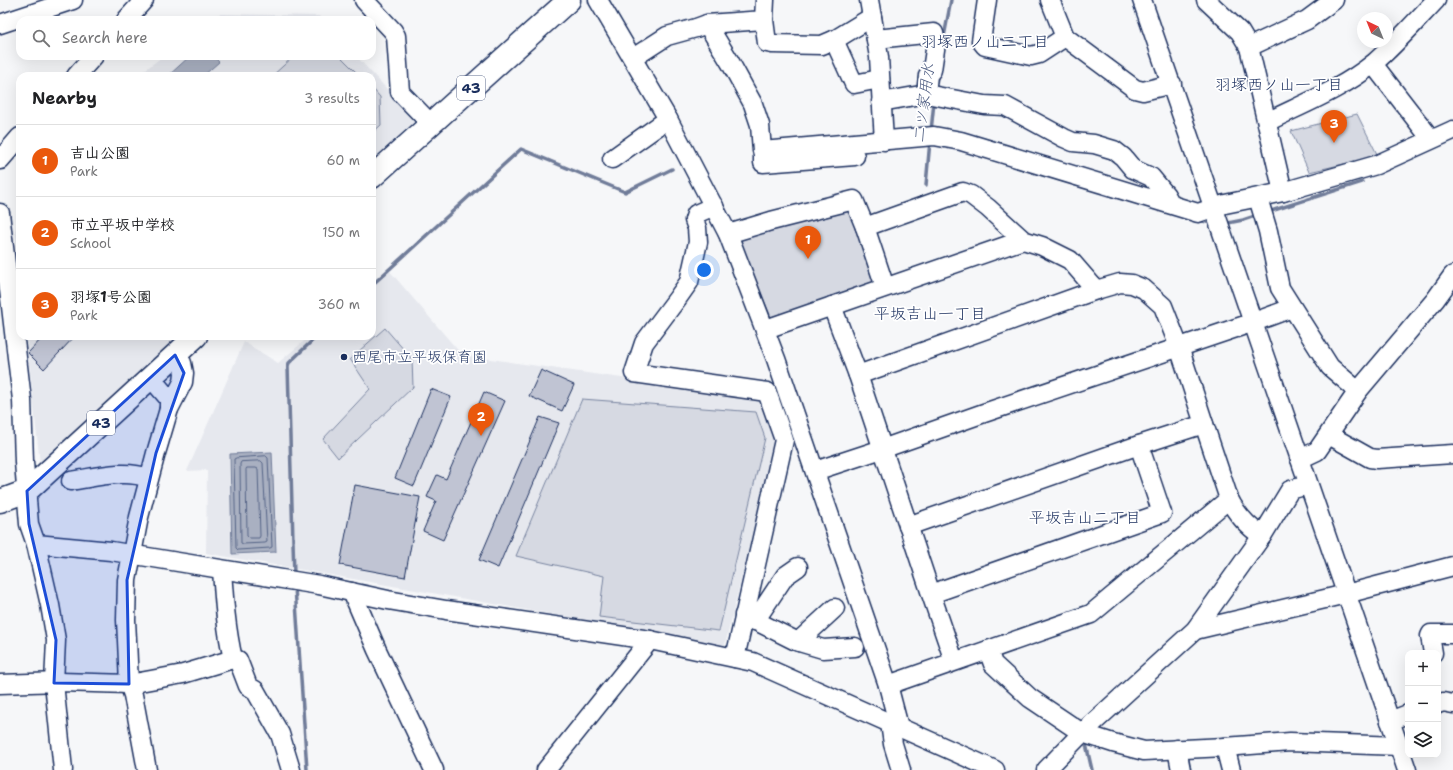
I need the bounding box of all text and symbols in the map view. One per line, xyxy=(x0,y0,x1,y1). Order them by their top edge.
north arrow xyxy=(1357,12,1393,48)
search box xyxy=(16,16,376,60)
icon: search xyxy=(30,27,52,49)
text: Search here xyxy=(62,28,148,48)
district label: 羽塚西ノ山二丁目 xyxy=(921,31,1049,52)
water label: 二ツ家用水 xyxy=(908,62,939,144)
district label: 羽塚西ノ山一丁目 xyxy=(1215,74,1343,95)
road number: 43 xyxy=(457,76,485,100)
text: Nearby xyxy=(32,87,97,109)
text: 3 results xyxy=(304,90,360,107)
pin: 3 xyxy=(1321,110,1347,143)
text: 吉山公園 xyxy=(70,143,130,163)
text: 1 xyxy=(42,152,48,169)
text: 60 m xyxy=(327,152,360,169)
text: Park xyxy=(70,163,98,180)
text: 市立平坂中学校 xyxy=(70,215,175,235)
text: 2 xyxy=(40,224,50,241)
text: 150 m xyxy=(322,224,360,241)
pin: 1 xyxy=(795,226,821,259)
text: School xyxy=(70,235,111,252)
your location xyxy=(694,260,714,280)
text: 羽塚1号公園 xyxy=(70,287,152,307)
text: 3 xyxy=(40,296,50,313)
text: 360 m xyxy=(318,296,360,313)
district label: 平坂吉山一丁目 xyxy=(874,303,986,324)
text: Park xyxy=(70,307,98,324)
place label: 西尾市立平坂保育園 xyxy=(352,347,487,367)
marker: 西尾市立平坂保育園 xyxy=(339,352,349,362)
pin: 2 xyxy=(468,403,494,436)
road number: 43 xyxy=(87,411,115,435)
district label: 平坂吉山二丁目 xyxy=(1029,507,1141,528)
map controls xyxy=(1405,650,1441,758)
button: + xyxy=(1405,650,1441,686)
button: − xyxy=(1405,686,1441,722)
button: layers xyxy=(1405,722,1441,758)

